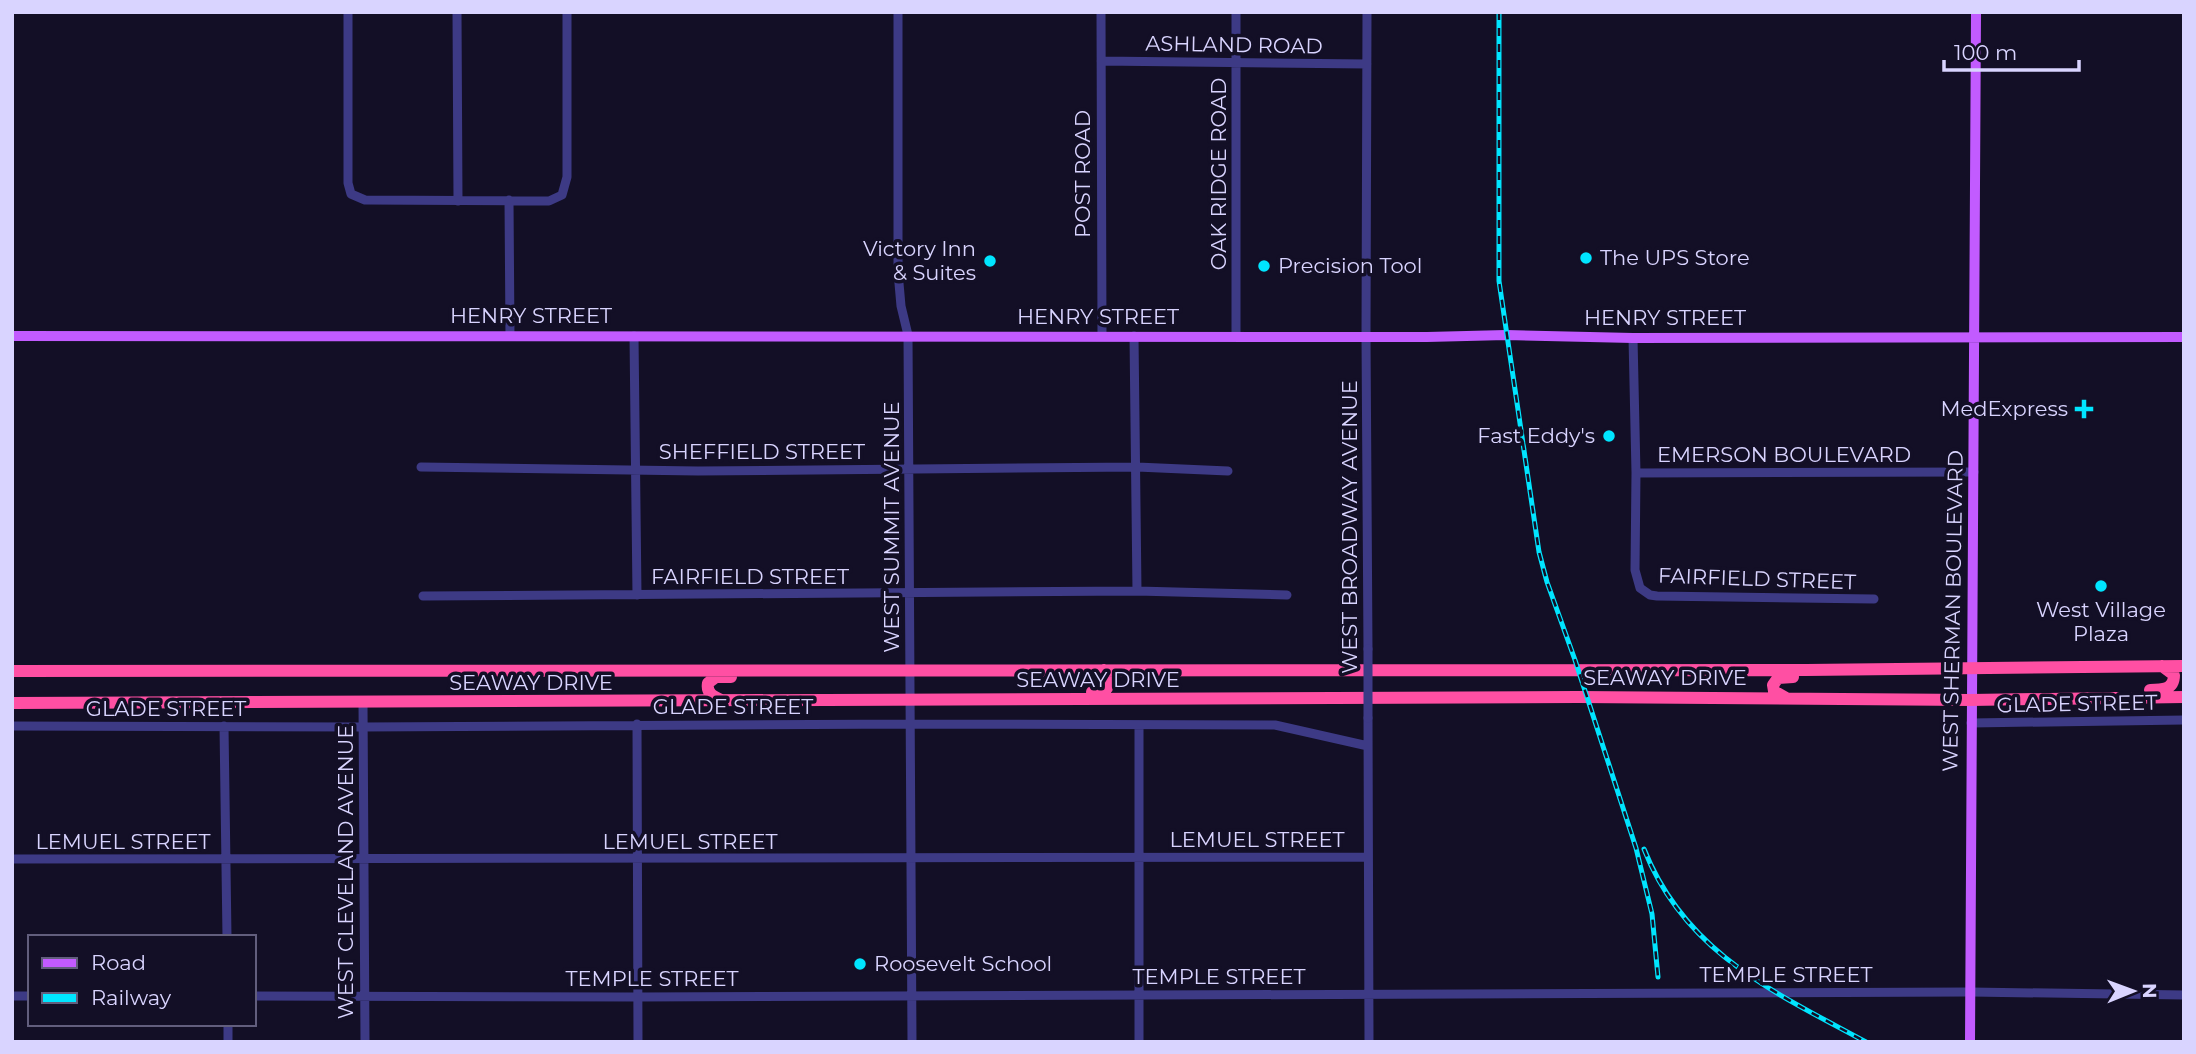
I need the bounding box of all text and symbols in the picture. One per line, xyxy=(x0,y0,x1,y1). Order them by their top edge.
scale bar xyxy=(1944,28,2079,72)
street label: ASHLAND ROAD xyxy=(1145,30,1323,59)
text: 100 m xyxy=(1954,40,2017,65)
street label: OAK RIDGE ROAD xyxy=(1206,78,1231,270)
street label: POST ROAD xyxy=(1070,110,1095,238)
place label: Victory Inn & Suites xyxy=(863,236,976,285)
place label: The UPS Store xyxy=(1600,245,1750,270)
marker: The UPS Store xyxy=(1578,250,1594,266)
marker: Victory Inn & Suites xyxy=(982,253,998,269)
place label: Precision Tool xyxy=(1278,253,1422,278)
marker: Precision Tool xyxy=(1256,258,1272,274)
street label: HENRY STREET xyxy=(450,303,612,328)
street label: HENRY STREET xyxy=(1017,304,1179,329)
street label: HENRY STREET xyxy=(1584,305,1746,330)
street label: WEST BROADWAY AVENUE xyxy=(1337,380,1362,674)
place label: MedExpress xyxy=(1941,396,2068,421)
marker: MedExpress xyxy=(2074,399,2094,419)
street label: WEST SUMMIT AVENUE xyxy=(879,401,904,653)
place label: Fast Eddy's xyxy=(1477,423,1595,448)
marker: Fast Eddy's xyxy=(1601,428,1617,444)
street label: SHEFFIELD STREET xyxy=(659,439,865,464)
street label: EMERSON BOULEVARD xyxy=(1657,442,1911,467)
street label: WEST SHERMAN BOULEVARD xyxy=(1937,450,1968,772)
street label: FAIRFIELD STREET xyxy=(1658,563,1856,594)
street label: FAIRFIELD STREET xyxy=(651,564,849,589)
marker: West Village Plaza xyxy=(2093,578,2109,594)
place label: West Village Plaza xyxy=(2036,597,2166,646)
street label: SEAWAY DRIVE xyxy=(1583,665,1747,690)
street label: SEAWAY DRIVE xyxy=(1016,667,1180,692)
street label: SEAWAY DRIVE xyxy=(449,670,613,695)
street label: GLADE STREET xyxy=(1996,690,2158,717)
street label: GLADE STREET xyxy=(653,694,813,719)
street label: GLADE STREET xyxy=(86,696,246,721)
street label: WEST CLEVELAND AVENUE xyxy=(333,725,358,1019)
street label: LEMUEL STREET xyxy=(1169,827,1345,852)
street label: LEMUEL STREET xyxy=(35,829,211,854)
street label: LEMUEL STREET xyxy=(602,829,778,854)
legend xyxy=(28,935,256,1026)
text: Road xyxy=(91,950,146,975)
place label: Roosevelt School xyxy=(874,951,1052,976)
marker: Roosevelt School xyxy=(852,956,868,972)
north arrow xyxy=(2098,956,2168,1026)
street label: TEMPLE STREET xyxy=(1699,962,1873,987)
street label: TEMPLE STREET xyxy=(1132,964,1306,989)
street label: TEMPLE STREET xyxy=(565,966,739,991)
text: N xyxy=(2138,983,2161,999)
text: Railway xyxy=(91,985,172,1010)

